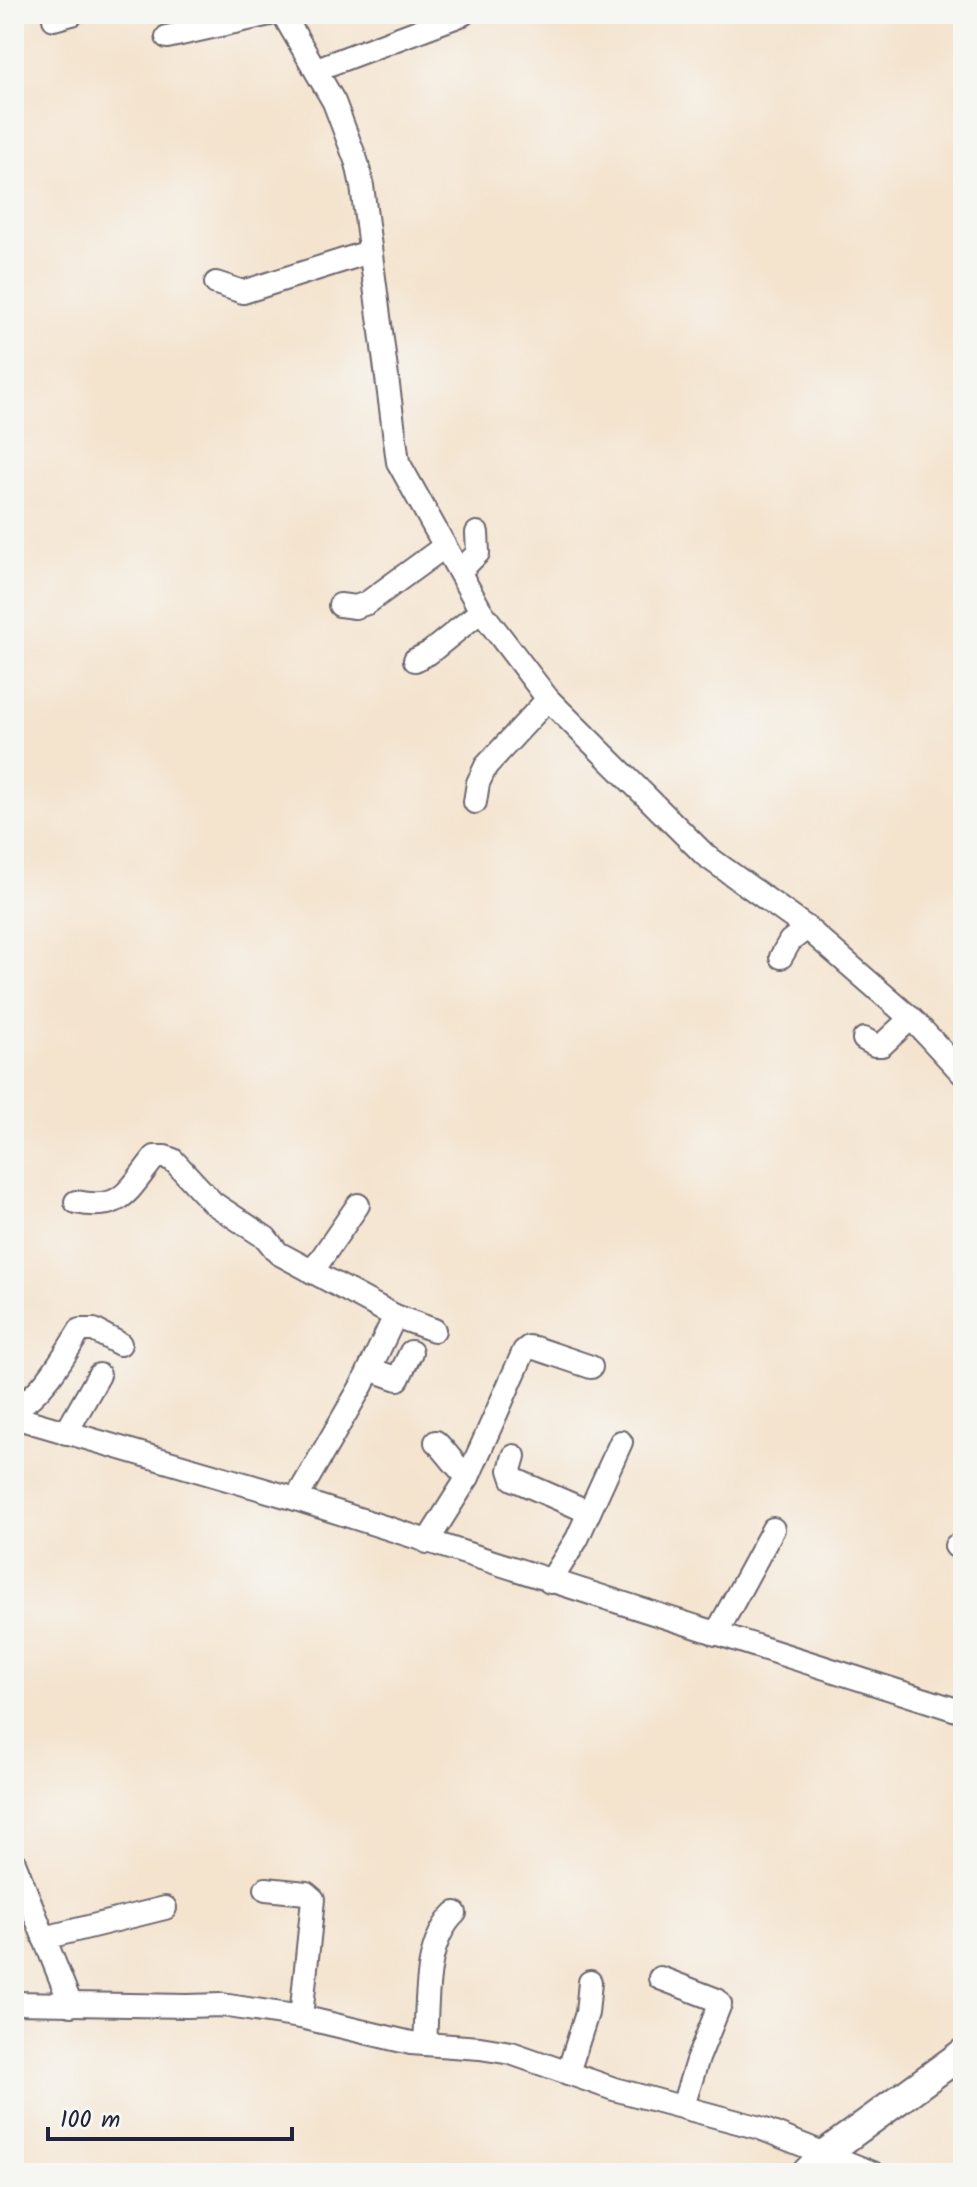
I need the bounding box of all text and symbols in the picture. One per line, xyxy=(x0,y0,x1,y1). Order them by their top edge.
scale bar xyxy=(48,2091,292,2141)
text: 100 m xyxy=(60,2101,120,2140)

